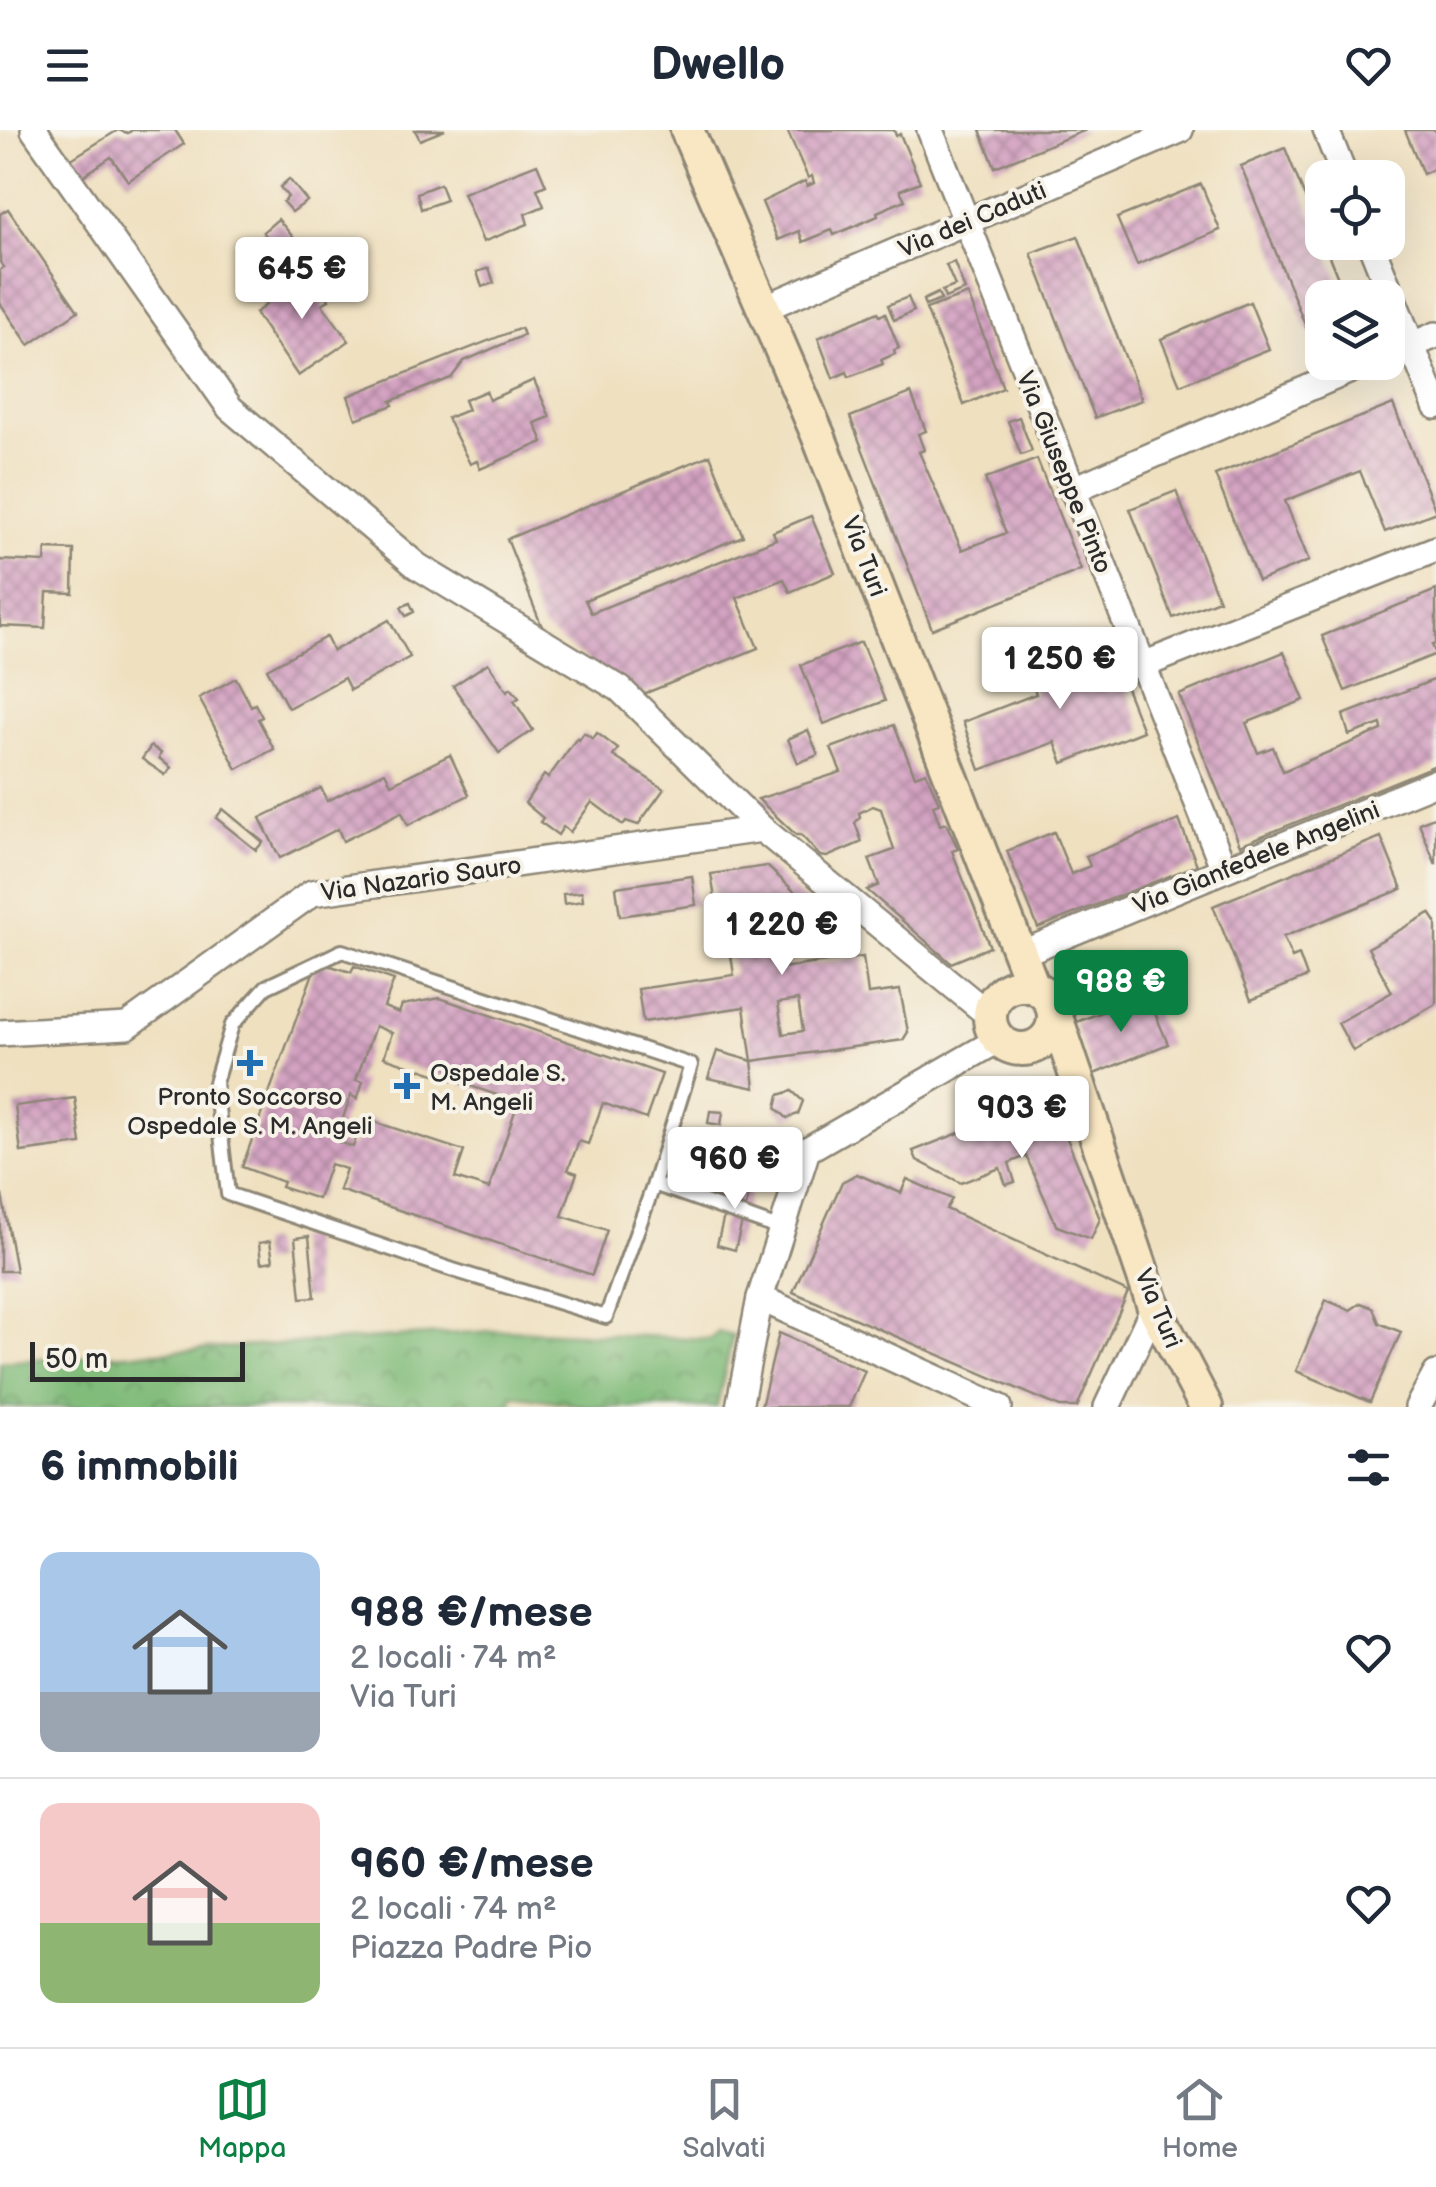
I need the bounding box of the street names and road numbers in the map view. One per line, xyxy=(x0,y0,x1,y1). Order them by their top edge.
street label: Via dei Caduti xyxy=(894,175,1051,265)
street label: Via Giuseppe Pinto xyxy=(1009,367,1118,578)
street label: Via Turi xyxy=(834,512,893,601)
street label: Via Gianfedele Angelini xyxy=(1129,795,1384,922)
street label: Via Nazario Sauro xyxy=(319,850,523,909)
street label: Via Turi xyxy=(1127,1264,1188,1353)

